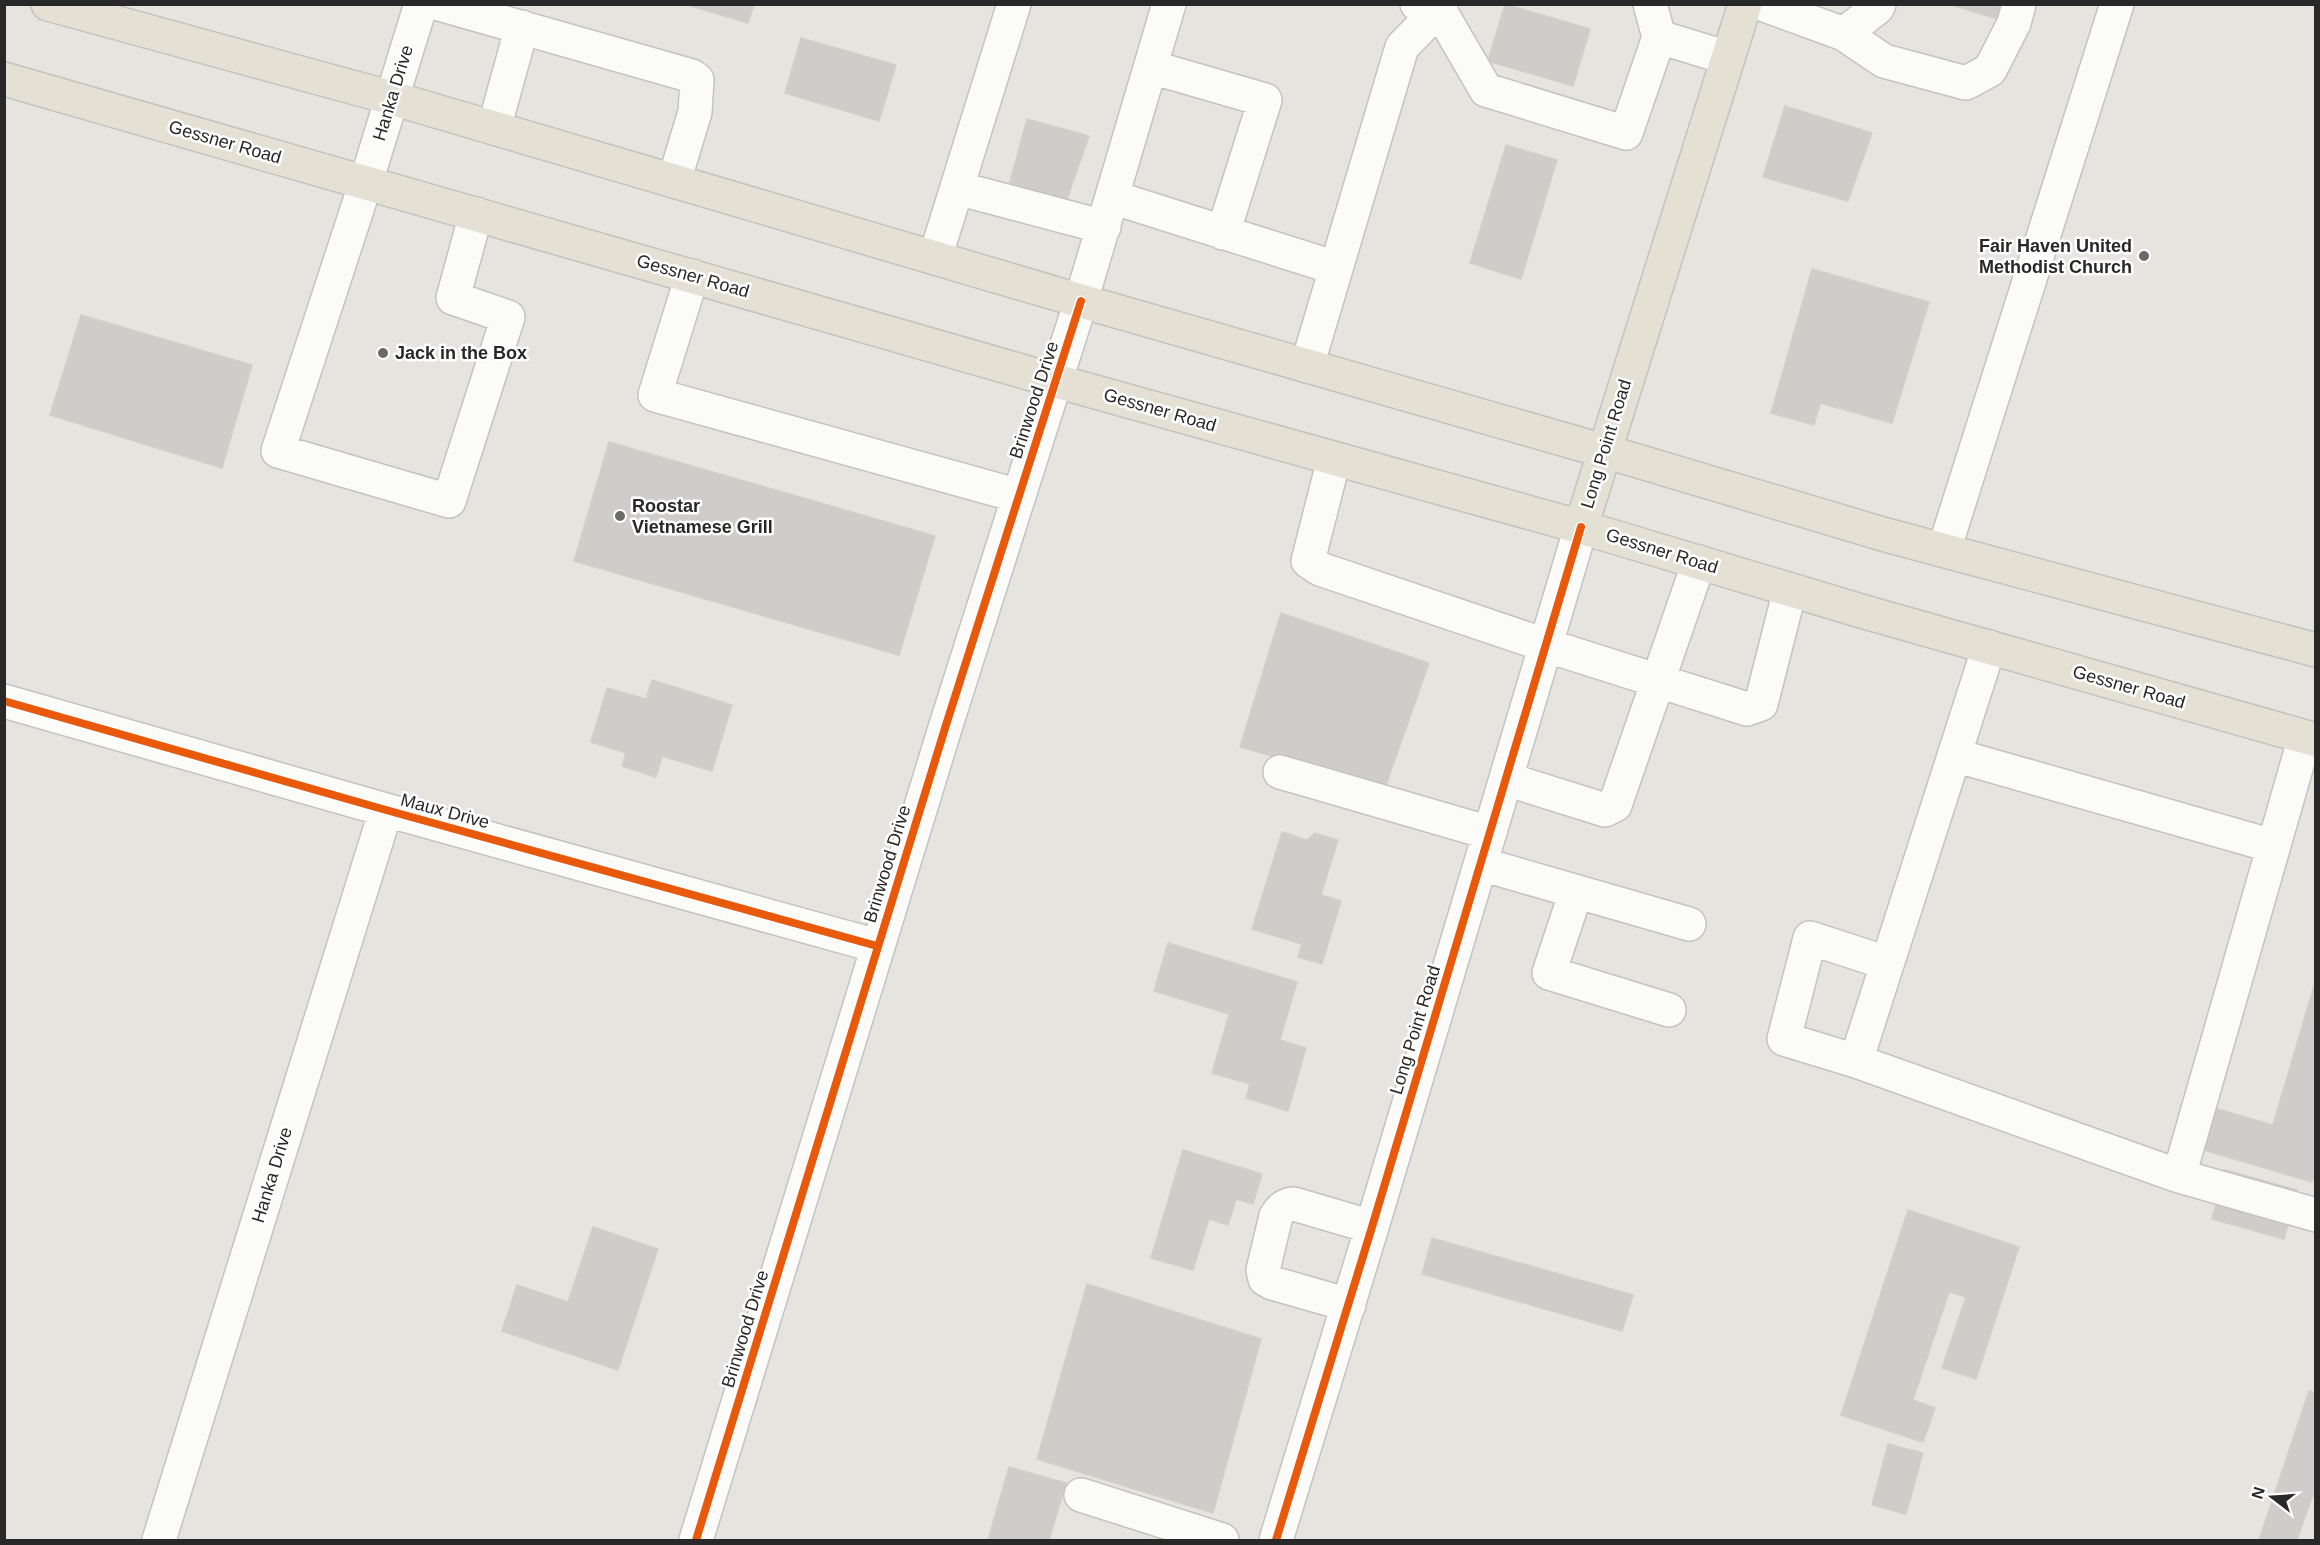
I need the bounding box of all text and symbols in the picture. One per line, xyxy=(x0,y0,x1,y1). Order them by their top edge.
street label: Hanka Drive xyxy=(369,43,417,143)
street label: Gessner Road xyxy=(166,116,284,168)
place label: Fair Haven United Methodist Church xyxy=(1979,236,2132,277)
marker: Fair Haven United Methodist Church xyxy=(2137,249,2151,263)
street label: Gessner Road xyxy=(634,250,752,302)
street label: Brinwood Drive xyxy=(1006,339,1062,461)
place label: Jack in the Box xyxy=(395,343,527,363)
marker: Jack in the Box xyxy=(376,346,390,360)
street label: Long Point Road xyxy=(1577,377,1635,511)
street label: Gessner Road xyxy=(1101,384,1219,436)
place label: Roostar Vietnamese Grill xyxy=(632,496,773,537)
marker: Roostar Vietnamese Grill xyxy=(613,509,627,523)
street label: Gessner Road xyxy=(1604,524,1720,578)
street label: Gessner Road xyxy=(2070,661,2188,713)
street label: Maux Drive xyxy=(398,790,492,832)
street label: Brinwood Drive xyxy=(860,803,914,925)
street label: Long Point Road xyxy=(1386,963,1444,1097)
street label: Hanka Drive xyxy=(248,1125,296,1225)
street label: Brinwood Drive xyxy=(718,1268,772,1390)
north arrow xyxy=(2242,1467,2302,1527)
text: N xyxy=(2248,1485,2268,1501)

